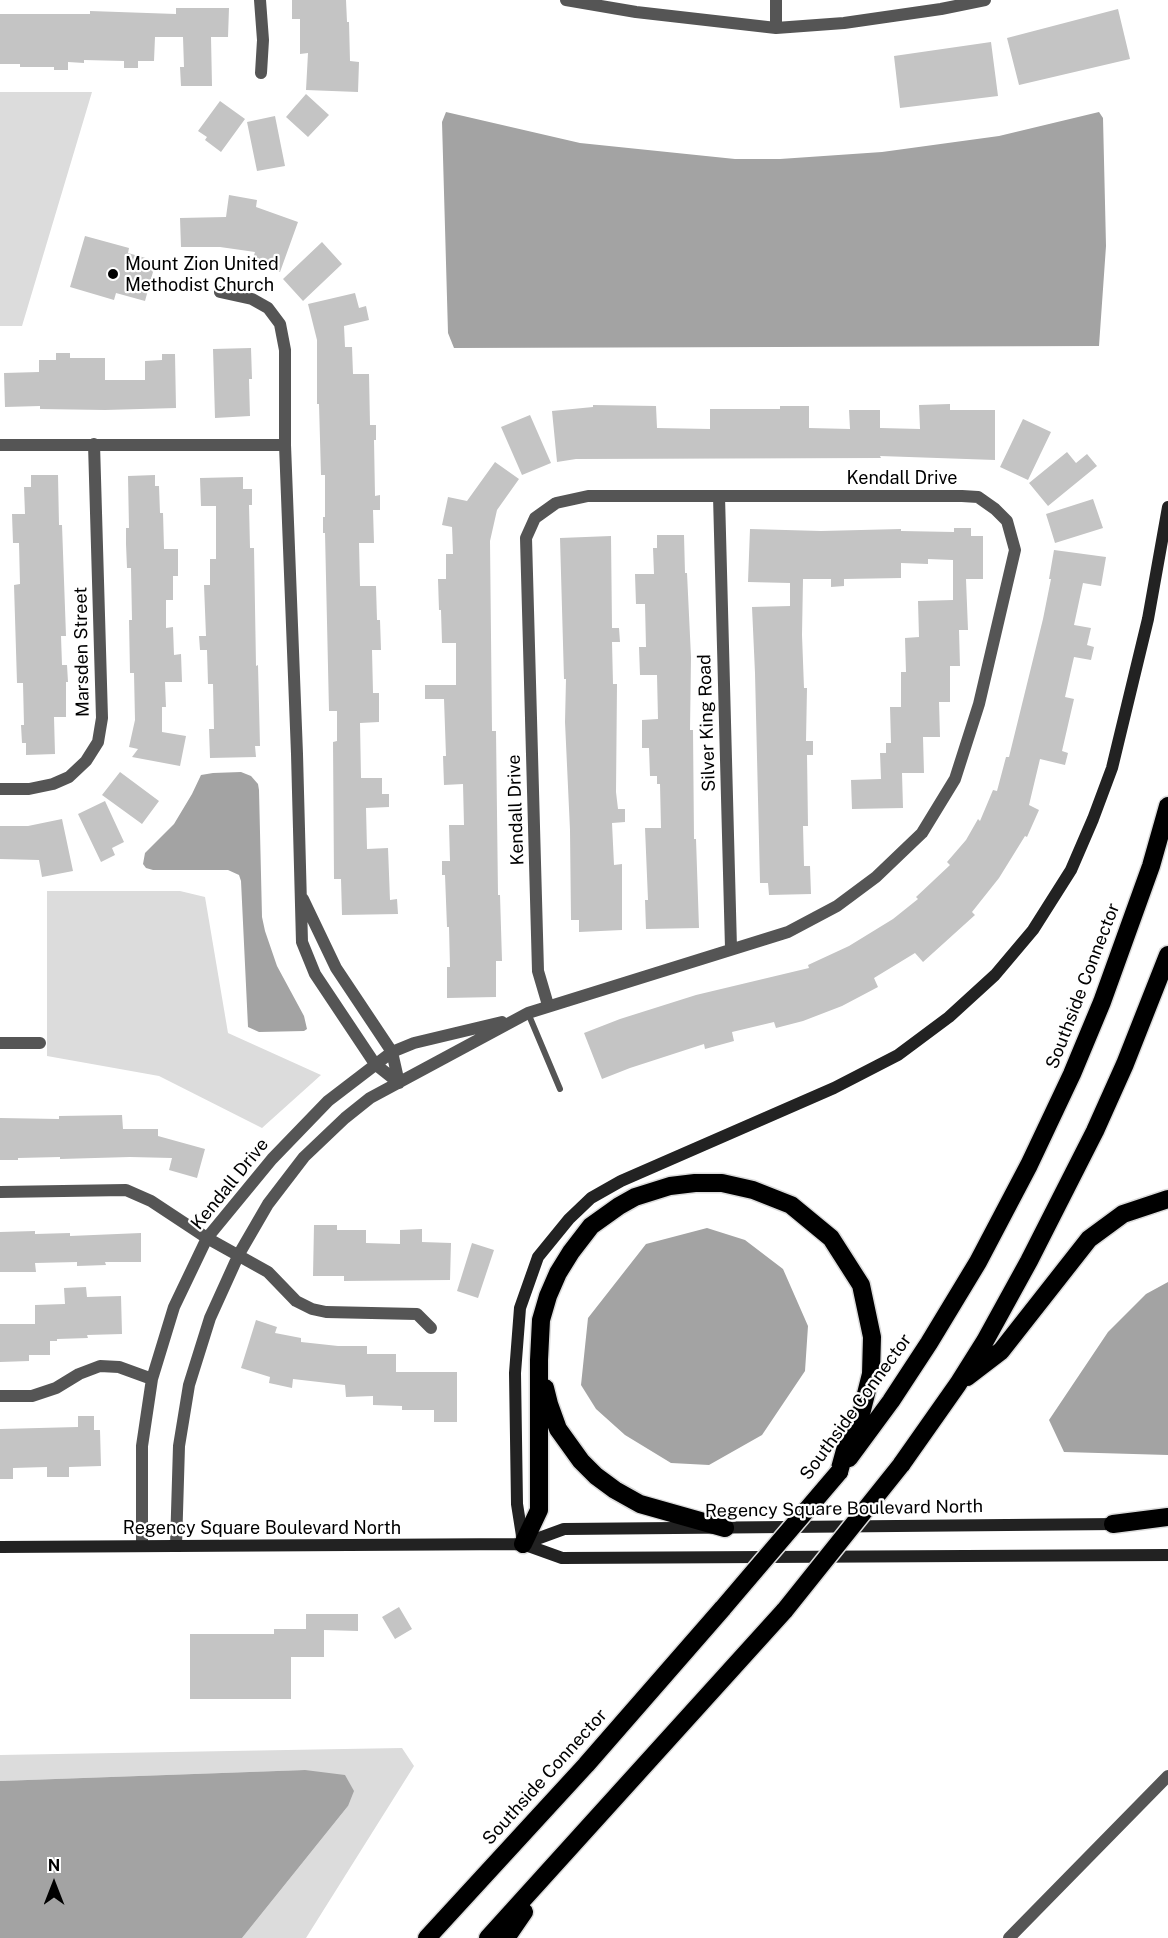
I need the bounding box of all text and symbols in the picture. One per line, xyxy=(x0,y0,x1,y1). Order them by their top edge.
place label: Mount Zion United Methodist Church xyxy=(125,253,279,296)
marker: Mount Zion United Methodist Church xyxy=(106,267,120,281)
street label: Kendall Drive xyxy=(846,467,958,489)
street label: Marsden Street xyxy=(70,587,94,717)
street label: Silver King Road xyxy=(694,654,720,792)
street label: Kendall Drive xyxy=(503,754,529,866)
street label: Southside Connector xyxy=(1041,900,1125,1072)
street label: Kendall Drive xyxy=(187,1134,273,1234)
street label: Southside Connector xyxy=(796,1330,916,1484)
street label: Regency Square Boulevard North xyxy=(705,1496,983,1522)
street label: Regency Square Boulevard North xyxy=(123,1517,401,1539)
street label: Southside Connector xyxy=(478,1704,612,1850)
north arrow xyxy=(24,1854,84,1914)
text: N xyxy=(48,1856,60,1875)

